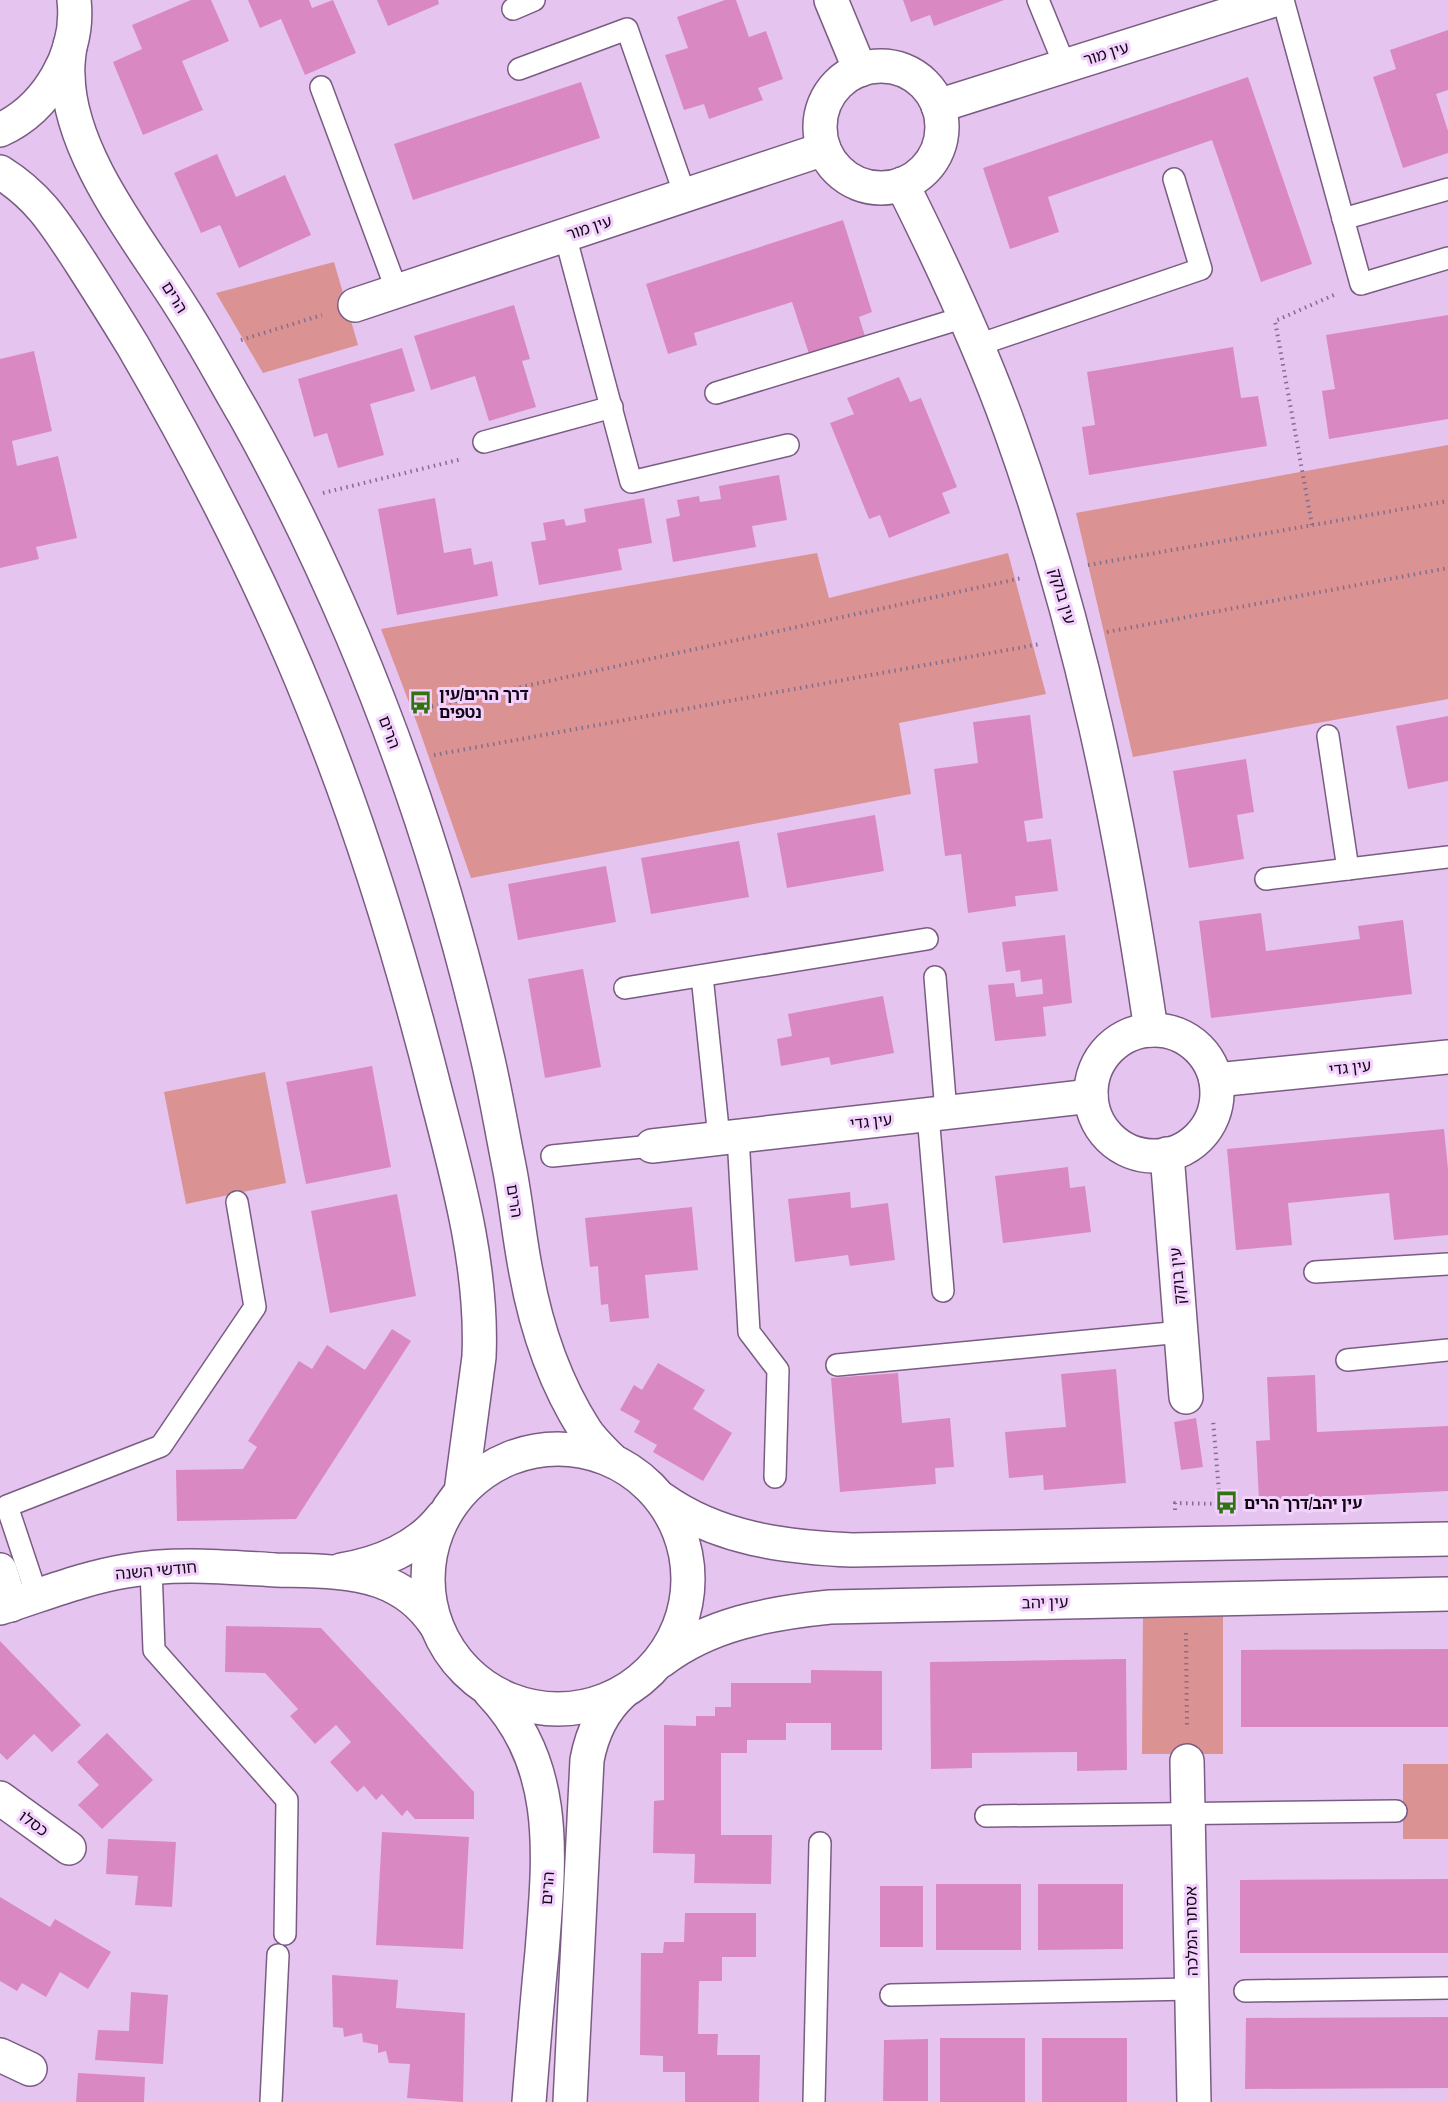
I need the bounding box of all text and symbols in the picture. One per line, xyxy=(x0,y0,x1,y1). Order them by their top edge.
street label: עין מור xyxy=(1080,36,1132,70)
street label: עין מור xyxy=(563,209,615,245)
street label: הרים xyxy=(157,277,193,317)
street label: עין בוקק xyxy=(1045,565,1081,627)
place label: דרך הרים/עין נטפים xyxy=(439,683,529,723)
bus stop icon: דרך הרים/עין נטפים xyxy=(408,690,434,716)
street label: הרים xyxy=(374,712,406,752)
street label: עין גדי xyxy=(1328,1054,1372,1080)
street label: עין גדי xyxy=(849,1108,893,1134)
street label: הרים xyxy=(502,1183,528,1219)
street label: עין בוקק xyxy=(1164,1247,1190,1305)
bus stop icon: עין יהב/דרך הרים xyxy=(1213,1490,1239,1516)
place label: עין יהב/דרך הרים xyxy=(1244,1492,1362,1514)
street label: חודשי השנה xyxy=(114,1555,198,1585)
street label: עין יהב xyxy=(1021,1591,1069,1613)
street label: כסלו xyxy=(15,1805,53,1841)
street label: הרים xyxy=(535,1870,559,1906)
street label: אסתר המלכה xyxy=(1179,1886,1203,1976)

